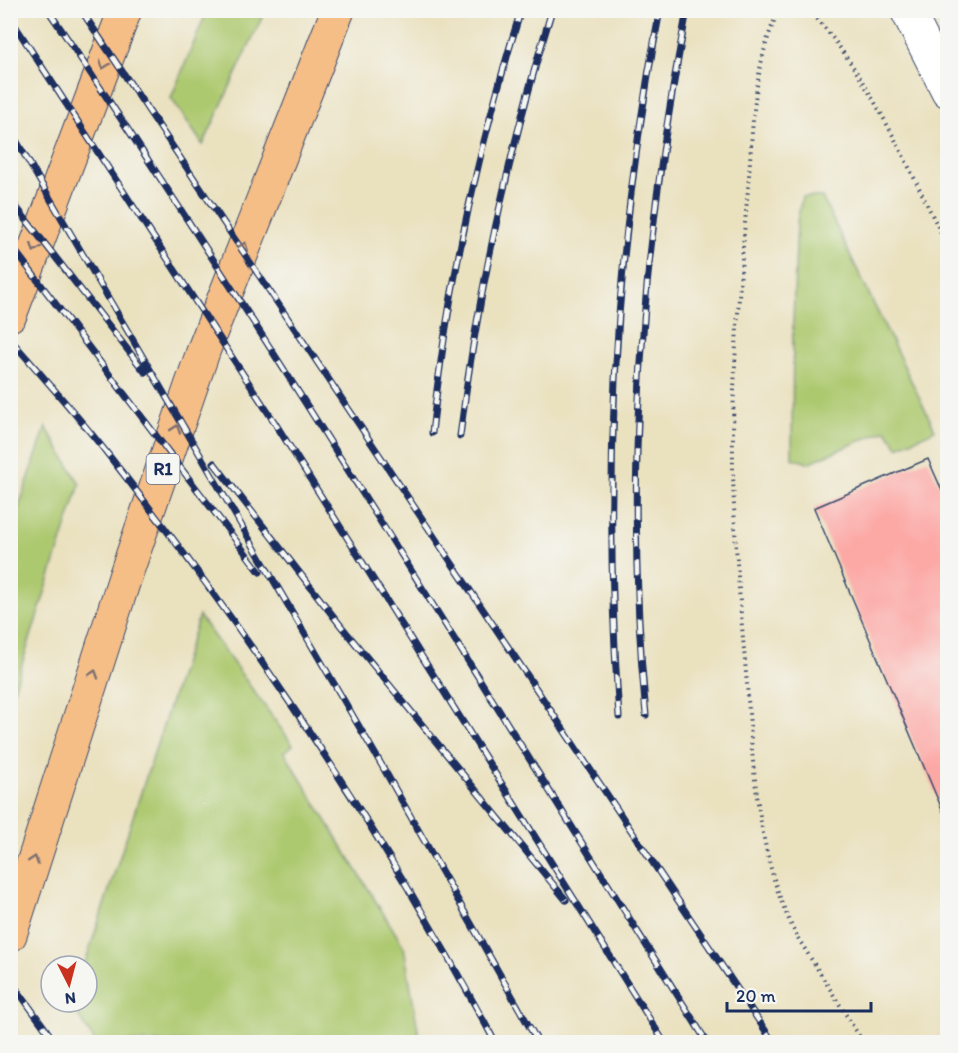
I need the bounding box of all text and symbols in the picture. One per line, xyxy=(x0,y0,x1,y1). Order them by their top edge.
one-way arrow xyxy=(99,59,111,70)
one-way arrow xyxy=(30,241,42,252)
one-way arrow xyxy=(236,242,249,252)
one-way arrow xyxy=(169,425,182,435)
road number: R1 xyxy=(146,454,180,484)
one-way arrow xyxy=(87,669,99,680)
one-way arrow xyxy=(27,855,39,866)
north arrow xyxy=(39,954,99,1014)
scale bar xyxy=(727,975,871,1013)
text: 20 m xyxy=(736,985,776,1007)
text: N xyxy=(64,988,77,1008)

